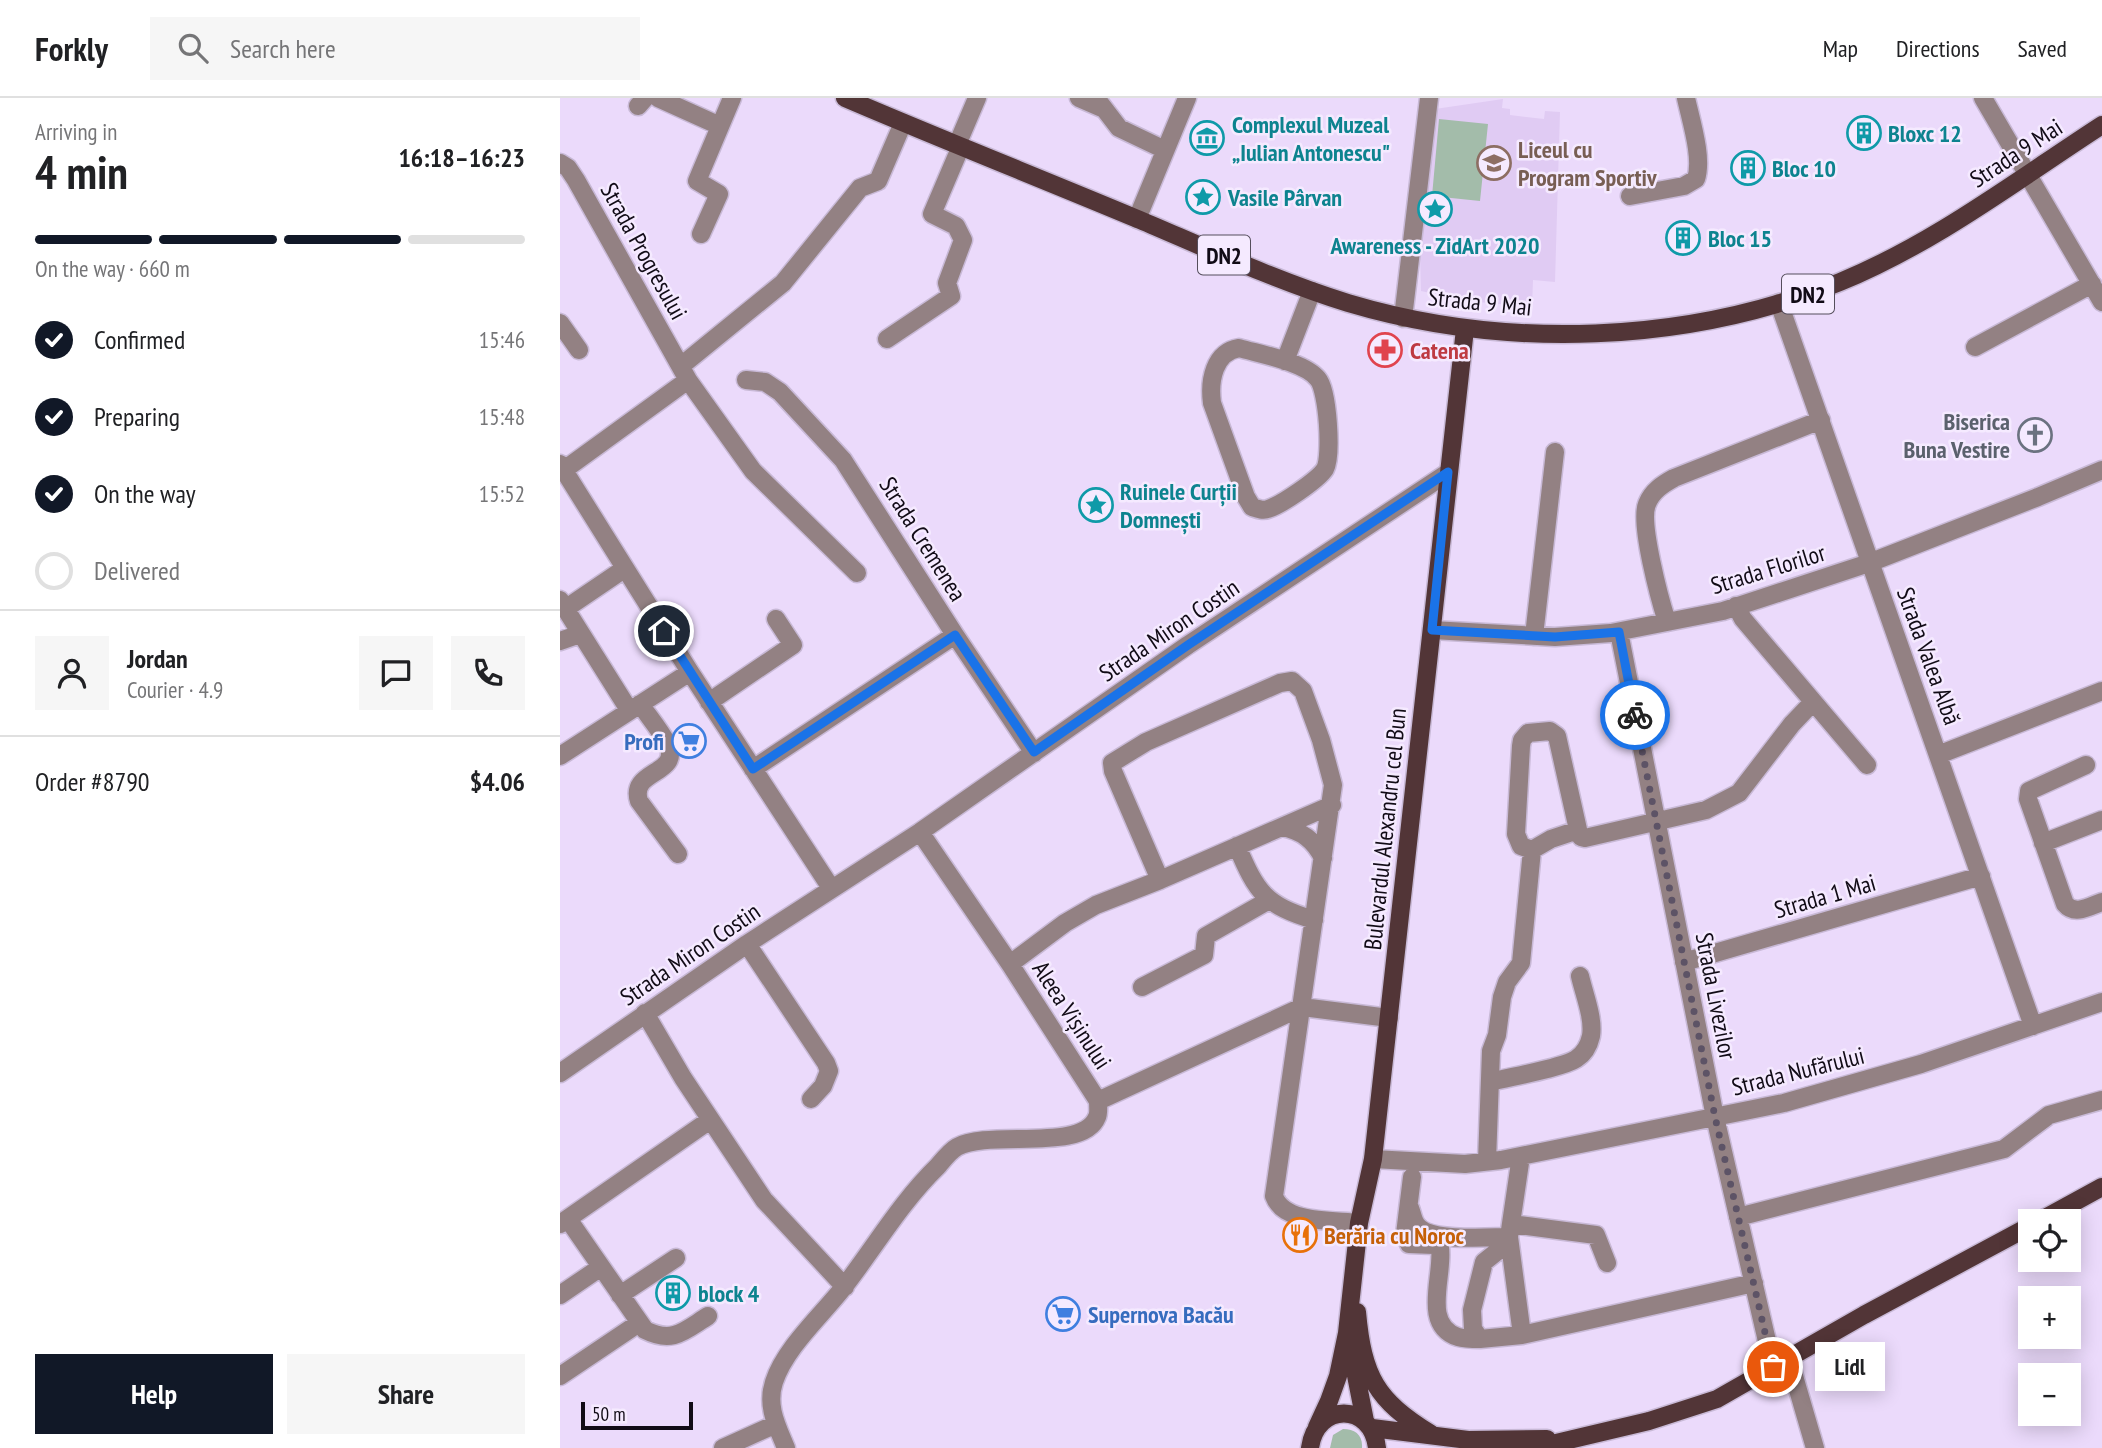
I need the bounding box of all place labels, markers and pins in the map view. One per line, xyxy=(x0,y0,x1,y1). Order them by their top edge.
place label: Complexul Muzeal „Iulian Antonescu" xyxy=(1232,109,1390,168)
building icon: Bloxc 12 xyxy=(1845,114,1883,152)
place label: Bloxc 12 xyxy=(1888,118,1962,149)
museum icon: Complexul Muzeal „Iulian Antonescu" xyxy=(1188,119,1226,157)
place label: Liceul cu Program Sportiv xyxy=(1518,134,1657,193)
school or university icon: Liceul cu Program Sportiv xyxy=(1475,144,1513,182)
building icon: Bloc 10 xyxy=(1729,149,1767,187)
place label: Bloc 10 xyxy=(1772,153,1836,184)
place icon: Vasile Pârvan xyxy=(1184,178,1222,216)
place label: Vasile Pârvan xyxy=(1227,182,1342,213)
place icon: Awareness - ZidArt 2020 xyxy=(1416,190,1454,228)
building icon: Bloc 15 xyxy=(1664,219,1702,257)
place label: Bloc 15 xyxy=(1708,223,1772,254)
place label: Awareness - ZidArt 2020 xyxy=(1329,230,1540,261)
pharmacy icon: Catena xyxy=(1366,331,1404,369)
place label: Catena xyxy=(1410,335,1469,366)
place label: Biserica Buna Vestire xyxy=(1904,406,2010,465)
church icon: Biserica Buna Vestire xyxy=(2016,416,2054,454)
place label: Ruinele Curții Domnești xyxy=(1120,476,1237,535)
place icon: Ruinele Curții Domnești xyxy=(1077,486,1115,524)
pin xyxy=(634,601,694,661)
supermarket icon: Profi xyxy=(670,722,708,760)
place label: Profi xyxy=(624,726,664,757)
restaurant icon: Berăria cu Noroc xyxy=(1281,1216,1319,1254)
place label: Berăria cu Noroc xyxy=(1324,1220,1465,1251)
building icon: block 4 xyxy=(654,1274,692,1312)
place label: block 4 xyxy=(698,1278,760,1309)
supermarket icon: Supernova Bacău xyxy=(1044,1295,1082,1333)
place label: Supernova Bacău xyxy=(1088,1299,1234,1330)
pin xyxy=(1743,1337,1803,1397)
callout: Lidl xyxy=(1815,1342,1885,1392)

